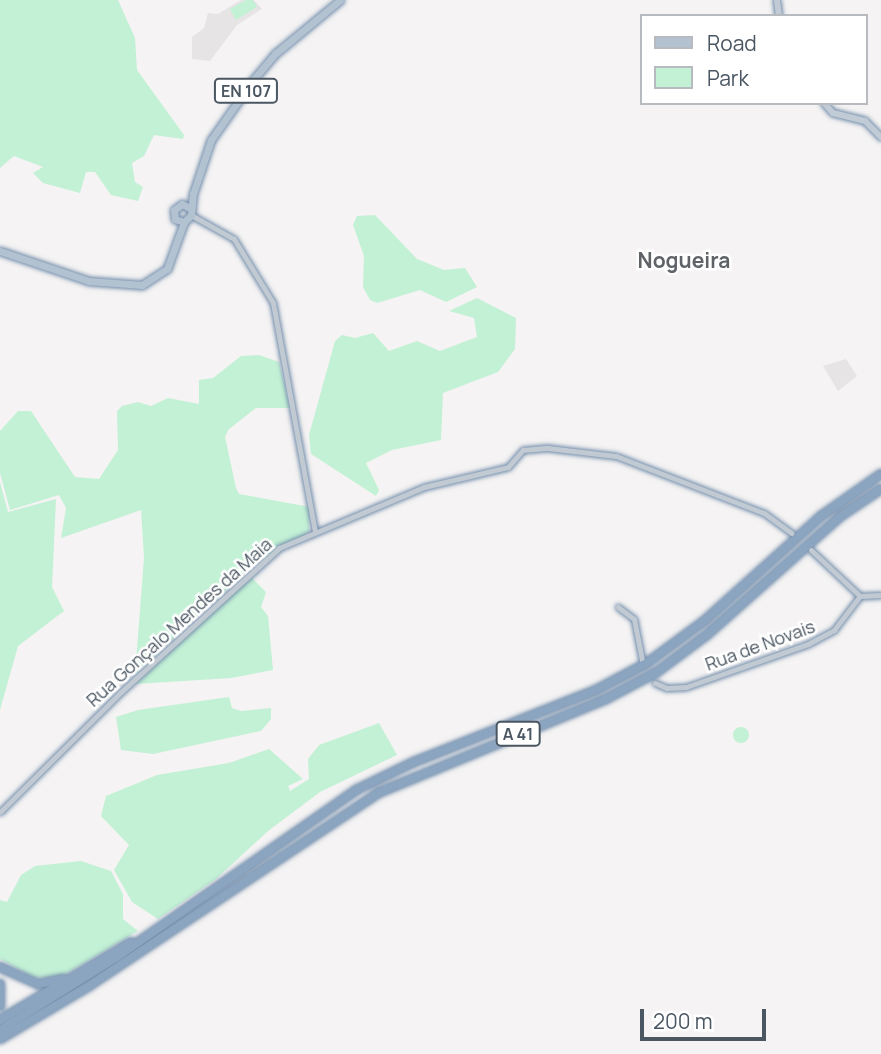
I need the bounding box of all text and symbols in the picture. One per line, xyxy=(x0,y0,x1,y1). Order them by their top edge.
legend xyxy=(640,14,867,105)
text: Road xyxy=(707,29,757,57)
text: Park xyxy=(707,64,749,92)
road number: EN 107 xyxy=(213,78,279,104)
district label: Nogueira xyxy=(638,247,730,273)
street label: Rua Gonçalo Mendes da Maia xyxy=(82,533,276,711)
street label: Rua de Novais xyxy=(702,615,818,675)
road number: A 41 xyxy=(495,722,541,747)
scale bar xyxy=(643,995,769,1038)
text: 200 m xyxy=(653,1007,713,1035)

